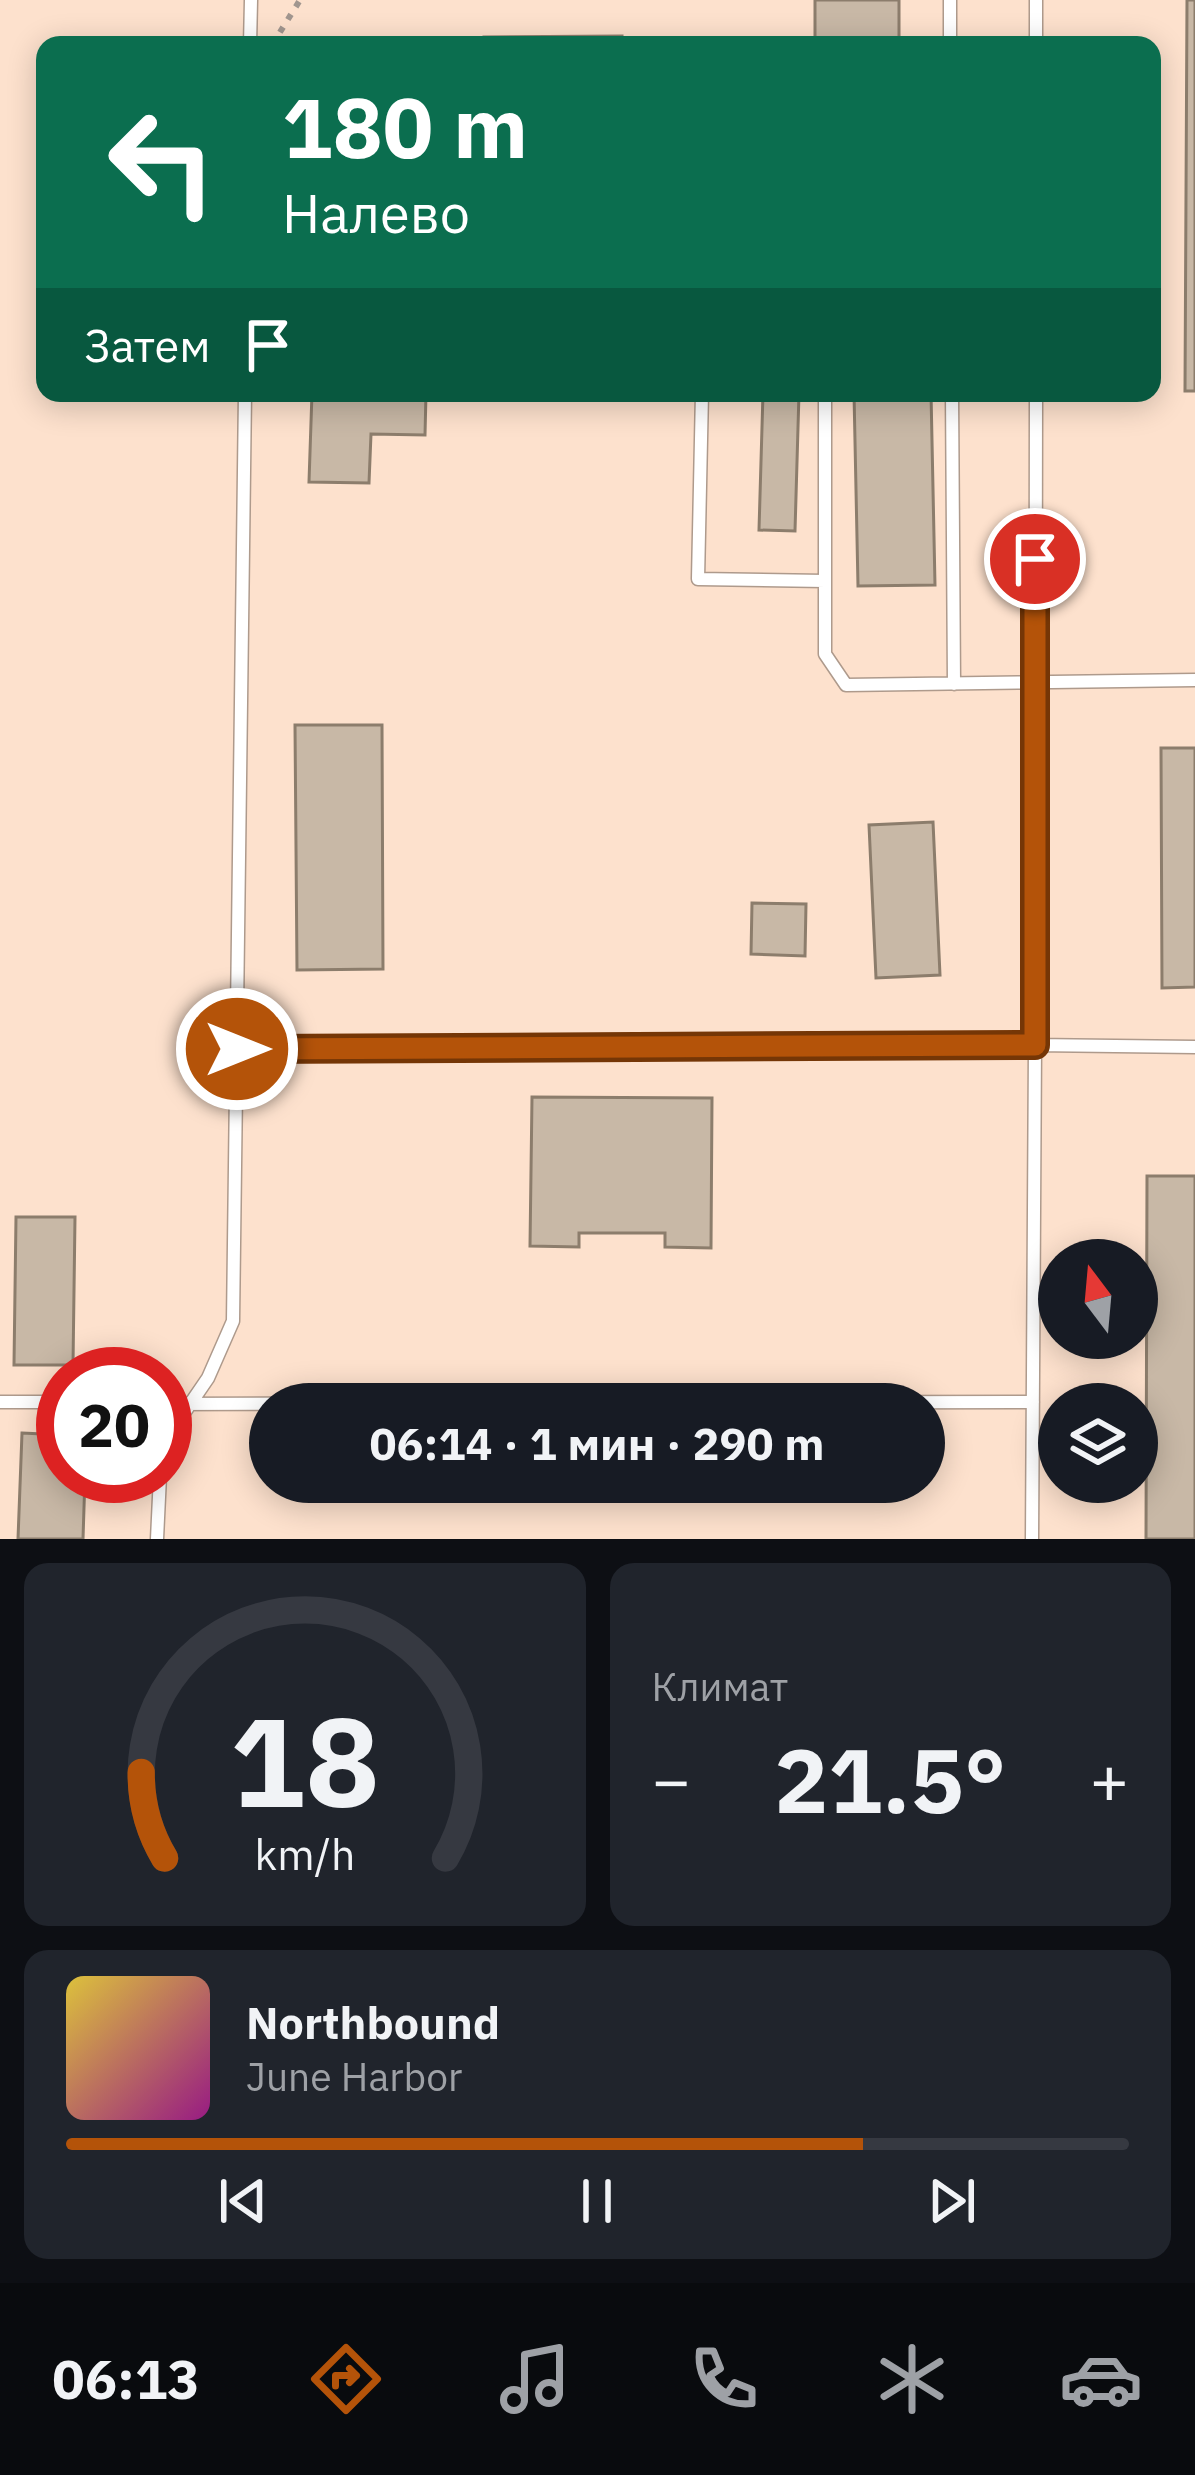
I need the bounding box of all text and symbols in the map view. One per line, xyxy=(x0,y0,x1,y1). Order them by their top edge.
text: 180 m xyxy=(282,72,528,181)
icon: left xyxy=(84,84,240,240)
text: Налево xyxy=(282,178,470,248)
icon: arrive xyxy=(235,312,301,378)
text: Затем xyxy=(84,316,211,374)
pin xyxy=(984,508,1086,610)
icon: arrive xyxy=(1002,526,1068,592)
position arrow xyxy=(174,986,300,1112)
north arrow xyxy=(1038,1239,1158,1359)
map controls xyxy=(1038,1239,1158,1503)
speed limit sign: 20 xyxy=(36,1347,192,1503)
button: layers xyxy=(1038,1383,1158,1503)
text: 06:14 · 1 мин · 290 m xyxy=(370,1414,824,1472)
text: Климат xyxy=(652,1661,788,1712)
text: 18 xyxy=(230,1679,380,1841)
text: 21.5° xyxy=(774,1721,1006,1838)
text: − xyxy=(652,1736,691,1822)
text: + xyxy=(1089,1736,1129,1822)
text: km/h xyxy=(254,1825,355,1881)
text: Northbound xyxy=(246,1993,500,2051)
text: June Harbor xyxy=(246,2051,462,2102)
icon: previous xyxy=(210,2168,276,2234)
icon: pause xyxy=(564,2168,630,2234)
icon: next xyxy=(919,2168,985,2234)
icon: directions xyxy=(304,2337,388,2421)
icon: music xyxy=(493,2337,577,2421)
icon: phone xyxy=(682,2337,766,2421)
icon: climate xyxy=(870,2337,954,2421)
icon: car xyxy=(1059,2337,1143,2421)
text: 06:13 xyxy=(52,2344,200,2414)

